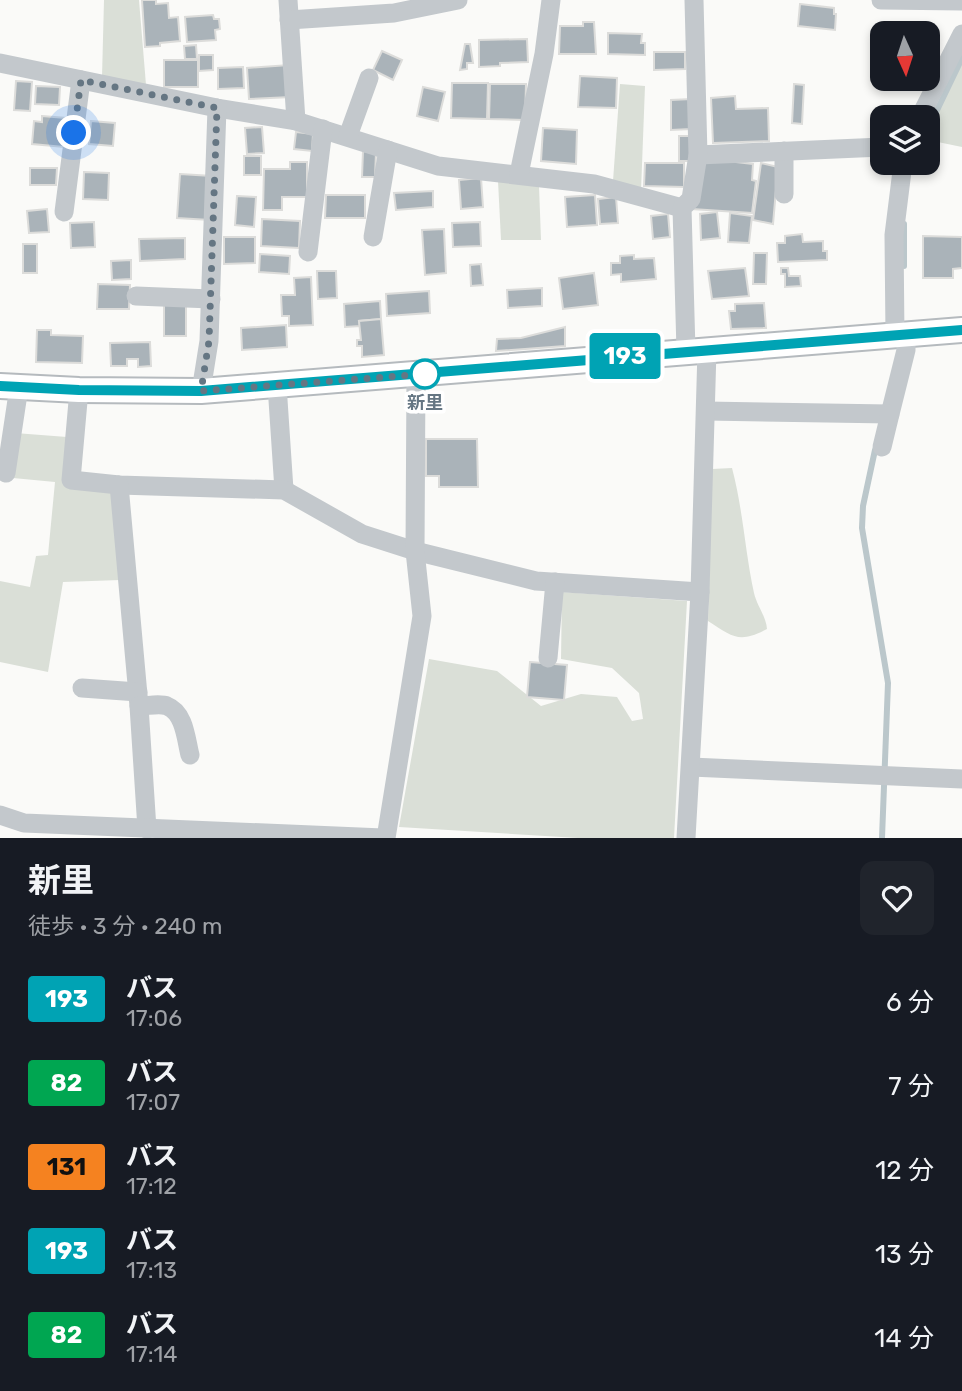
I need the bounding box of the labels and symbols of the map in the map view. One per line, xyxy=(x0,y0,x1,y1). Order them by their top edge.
north arrow xyxy=(870,21,940,91)
your location xyxy=(56,115,91,150)
line badge: 193 xyxy=(585,333,665,379)
marker: 新里 xyxy=(410,359,440,389)
place label: 新里 xyxy=(407,392,443,414)

